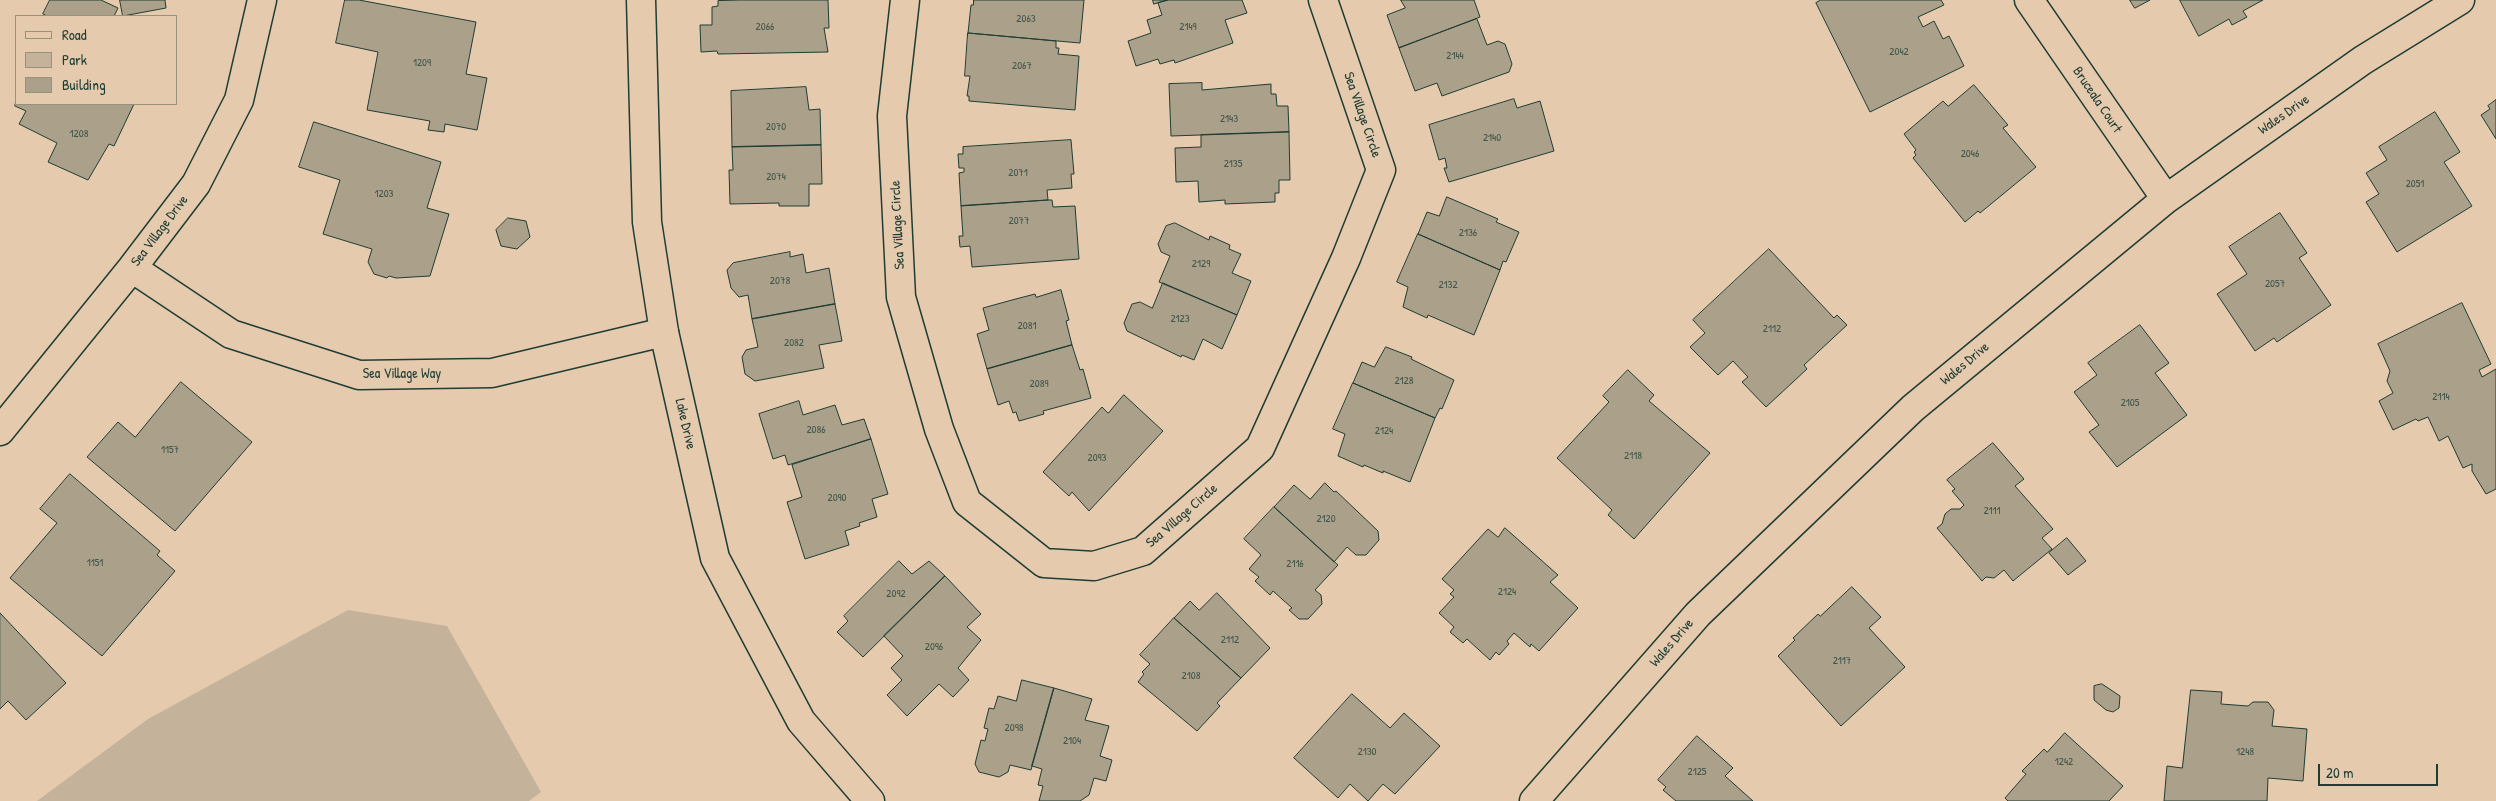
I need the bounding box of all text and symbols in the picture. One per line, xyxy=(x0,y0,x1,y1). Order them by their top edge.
house number: 2063 xyxy=(1016,12,1036,26)
legend xyxy=(15,15,178,105)
house number: 2066 xyxy=(756,20,774,34)
house number: 2149 xyxy=(1179,20,1197,34)
text: Road xyxy=(62,24,87,45)
house number: 2042 xyxy=(1889,45,1909,59)
text: Park xyxy=(62,49,87,70)
house number: 2144 xyxy=(1446,49,1464,63)
house number: 1209 xyxy=(413,56,431,70)
house number: 2067 xyxy=(1012,59,1032,73)
street label: Bruceala Court xyxy=(2069,64,2125,136)
street label: Sea Village Circle xyxy=(1340,70,1384,160)
text: Building xyxy=(62,74,106,95)
street label: Wales Drive xyxy=(2255,91,2313,139)
house number: 2143 xyxy=(1220,112,1238,126)
house number: 2070 xyxy=(766,120,786,134)
house number: 1208 xyxy=(70,127,88,141)
house number: 2140 xyxy=(1483,131,1501,145)
house number: 2046 xyxy=(1961,147,1979,161)
house number: 2135 xyxy=(1224,157,1242,171)
house number: 2071 xyxy=(1008,166,1028,180)
house number: 2074 xyxy=(766,170,786,184)
house number: 2051 xyxy=(2406,177,2424,191)
street label: Sea Village Circle xyxy=(887,180,909,270)
house number: 1203 xyxy=(375,187,393,201)
street label: Sea Village Drive xyxy=(128,192,192,270)
house number: 2077 xyxy=(1009,214,1029,228)
house number: 2136 xyxy=(1459,226,1477,240)
house number: 2129 xyxy=(1192,257,1210,271)
house number: 2078 xyxy=(770,274,790,288)
house number: 2057 xyxy=(2265,277,2285,291)
house number: 2132 xyxy=(1438,278,1458,292)
house number: 2123 xyxy=(1170,312,1190,326)
house number: 2081 xyxy=(1018,319,1036,333)
house number: 2112 xyxy=(1763,322,1781,336)
house number: 2082 xyxy=(784,336,804,350)
street label: Wales Drive xyxy=(1937,339,1993,389)
street label: Sea Village Way xyxy=(363,366,441,382)
house number: 2128 xyxy=(1394,374,1414,388)
house number: 2089 xyxy=(1030,377,1048,391)
house number: 2114 xyxy=(2432,390,2450,404)
house number: 2105 xyxy=(2121,396,2139,410)
street label: Lake Drive xyxy=(671,397,699,451)
house number: 2086 xyxy=(806,423,826,437)
house number: 2124 xyxy=(1375,424,1393,438)
house number: 1157 xyxy=(161,443,179,457)
house number: 2118 xyxy=(1624,449,1642,463)
house number: 2093 xyxy=(1087,451,1107,465)
street label: Sea Village Circle xyxy=(1143,480,1221,552)
house number: 2090 xyxy=(827,491,847,505)
house number: 2111 xyxy=(1983,504,2001,518)
house number: 2120 xyxy=(1316,512,1336,526)
house number: 1151 xyxy=(87,556,103,570)
house number: 2116 xyxy=(1286,557,1304,571)
house number: 2124 xyxy=(1498,585,1516,599)
house number: 2092 xyxy=(886,587,906,601)
street label: Wales Drive xyxy=(1647,615,1697,671)
house number: 2112 xyxy=(1221,633,1239,647)
house number: 2096 xyxy=(925,640,943,654)
house number: 2117 xyxy=(1833,654,1851,668)
house number: 2108 xyxy=(1182,669,1200,683)
house number: 2098 xyxy=(1005,721,1023,735)
house number: 2104 xyxy=(1063,734,1081,748)
house number: 2130 xyxy=(1358,745,1376,759)
house number: 1248 xyxy=(2236,745,2254,759)
scale bar xyxy=(2321,754,2441,786)
house number: 1242 xyxy=(2055,755,2073,769)
text: 20 m xyxy=(2326,762,2353,783)
house number: 2125 xyxy=(1688,765,1706,779)

